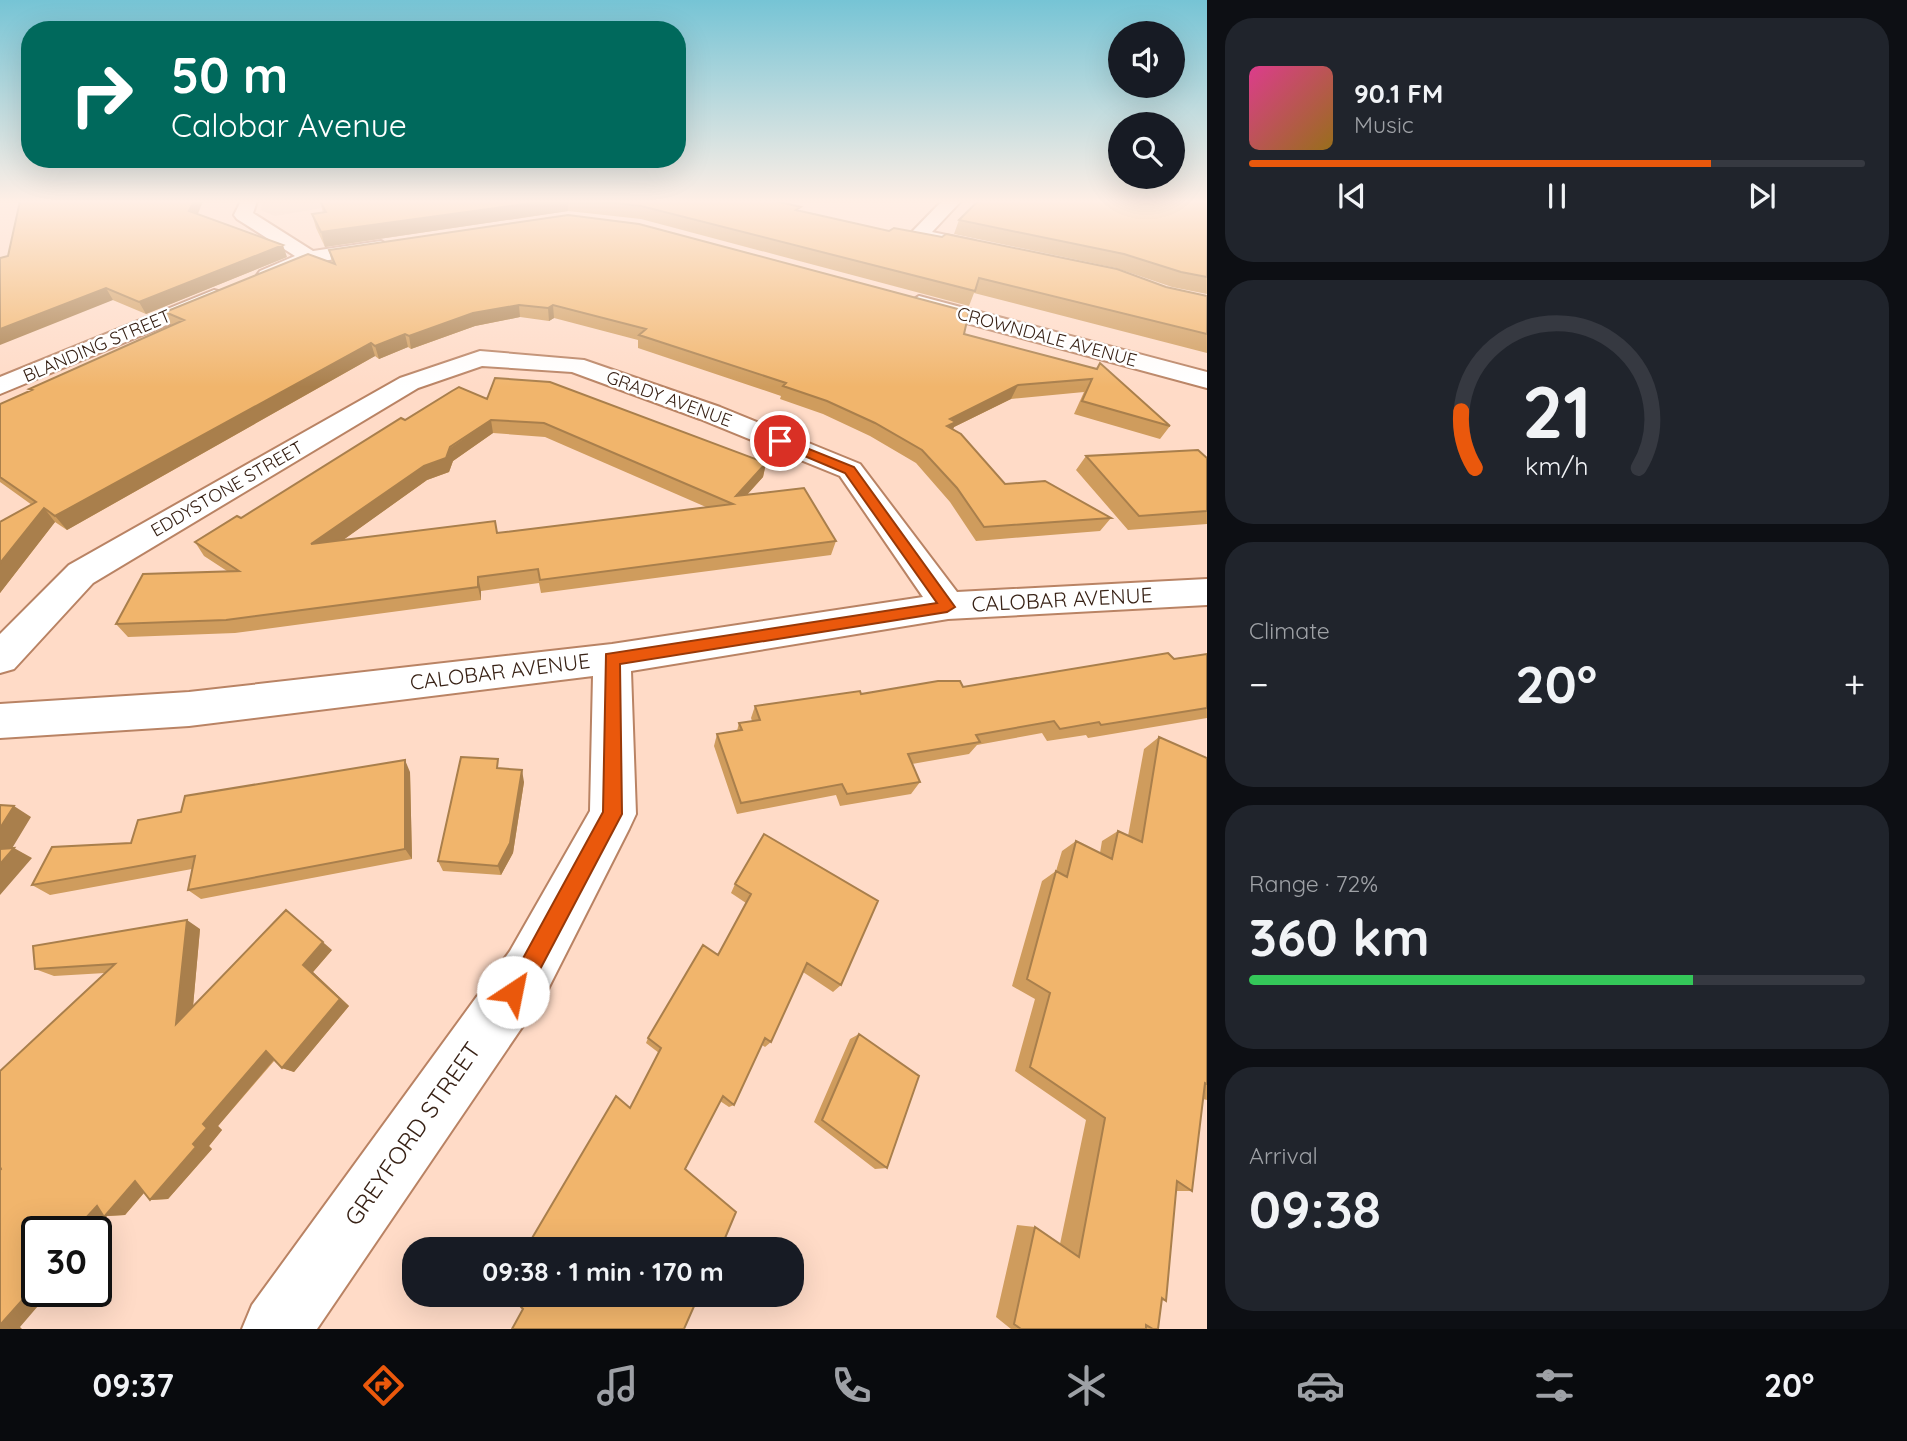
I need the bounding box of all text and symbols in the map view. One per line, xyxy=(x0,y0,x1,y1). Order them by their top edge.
map controls xyxy=(1108,21,1185,189)
button: sound xyxy=(1108,21,1185,98)
text: 50 m xyxy=(171,44,288,105)
icon: right xyxy=(56,49,147,140)
text: 90.1 FM xyxy=(1354,77,1443,110)
text: Calobar Avenue xyxy=(171,105,407,145)
text: Music xyxy=(1354,110,1414,139)
button: search xyxy=(1108,112,1185,189)
icon: previous xyxy=(1333,177,1371,215)
icon: pause xyxy=(1538,177,1576,215)
icon: next xyxy=(1743,177,1781,215)
street label: CROWNDALE AVENUE xyxy=(955,301,1140,372)
street label: BLANDING STREET xyxy=(19,304,174,387)
street label: GRADY AVENUE xyxy=(603,365,735,432)
text: 21 xyxy=(1522,366,1592,457)
pin xyxy=(750,411,810,471)
icon: arrive xyxy=(761,422,799,460)
street label: EDDYSTONE STREET xyxy=(146,435,307,542)
text: km/h xyxy=(1525,450,1589,481)
street label: CALOBAR AVENUE xyxy=(971,581,1153,617)
text: Climate xyxy=(1249,616,1330,645)
street label: CALOBAR AVENUE xyxy=(408,647,591,695)
text: 20° xyxy=(1515,651,1597,716)
text: − xyxy=(1249,660,1269,708)
text: + xyxy=(1844,660,1865,708)
text: Range · 72% xyxy=(1249,869,1378,898)
text: 360 km xyxy=(1249,904,1430,969)
position arrow xyxy=(476,955,550,1029)
street label: GREYFORD STREET xyxy=(338,1036,487,1231)
text: Arrival xyxy=(1249,1141,1318,1170)
text: 09:38 xyxy=(1249,1176,1381,1241)
speed limit sign: 30 xyxy=(21,1216,112,1307)
text: 09:38 · 1 min · 170 m xyxy=(482,1255,724,1288)
icon: directions xyxy=(359,1361,408,1410)
icon: music xyxy=(593,1361,642,1410)
icon: phone xyxy=(827,1361,876,1410)
icon: climate xyxy=(1062,1361,1111,1410)
icon: car xyxy=(1296,1361,1345,1410)
icon: filters xyxy=(1530,1361,1579,1410)
text: 09:37 xyxy=(93,1365,174,1405)
text: 20° xyxy=(1764,1365,1814,1405)

